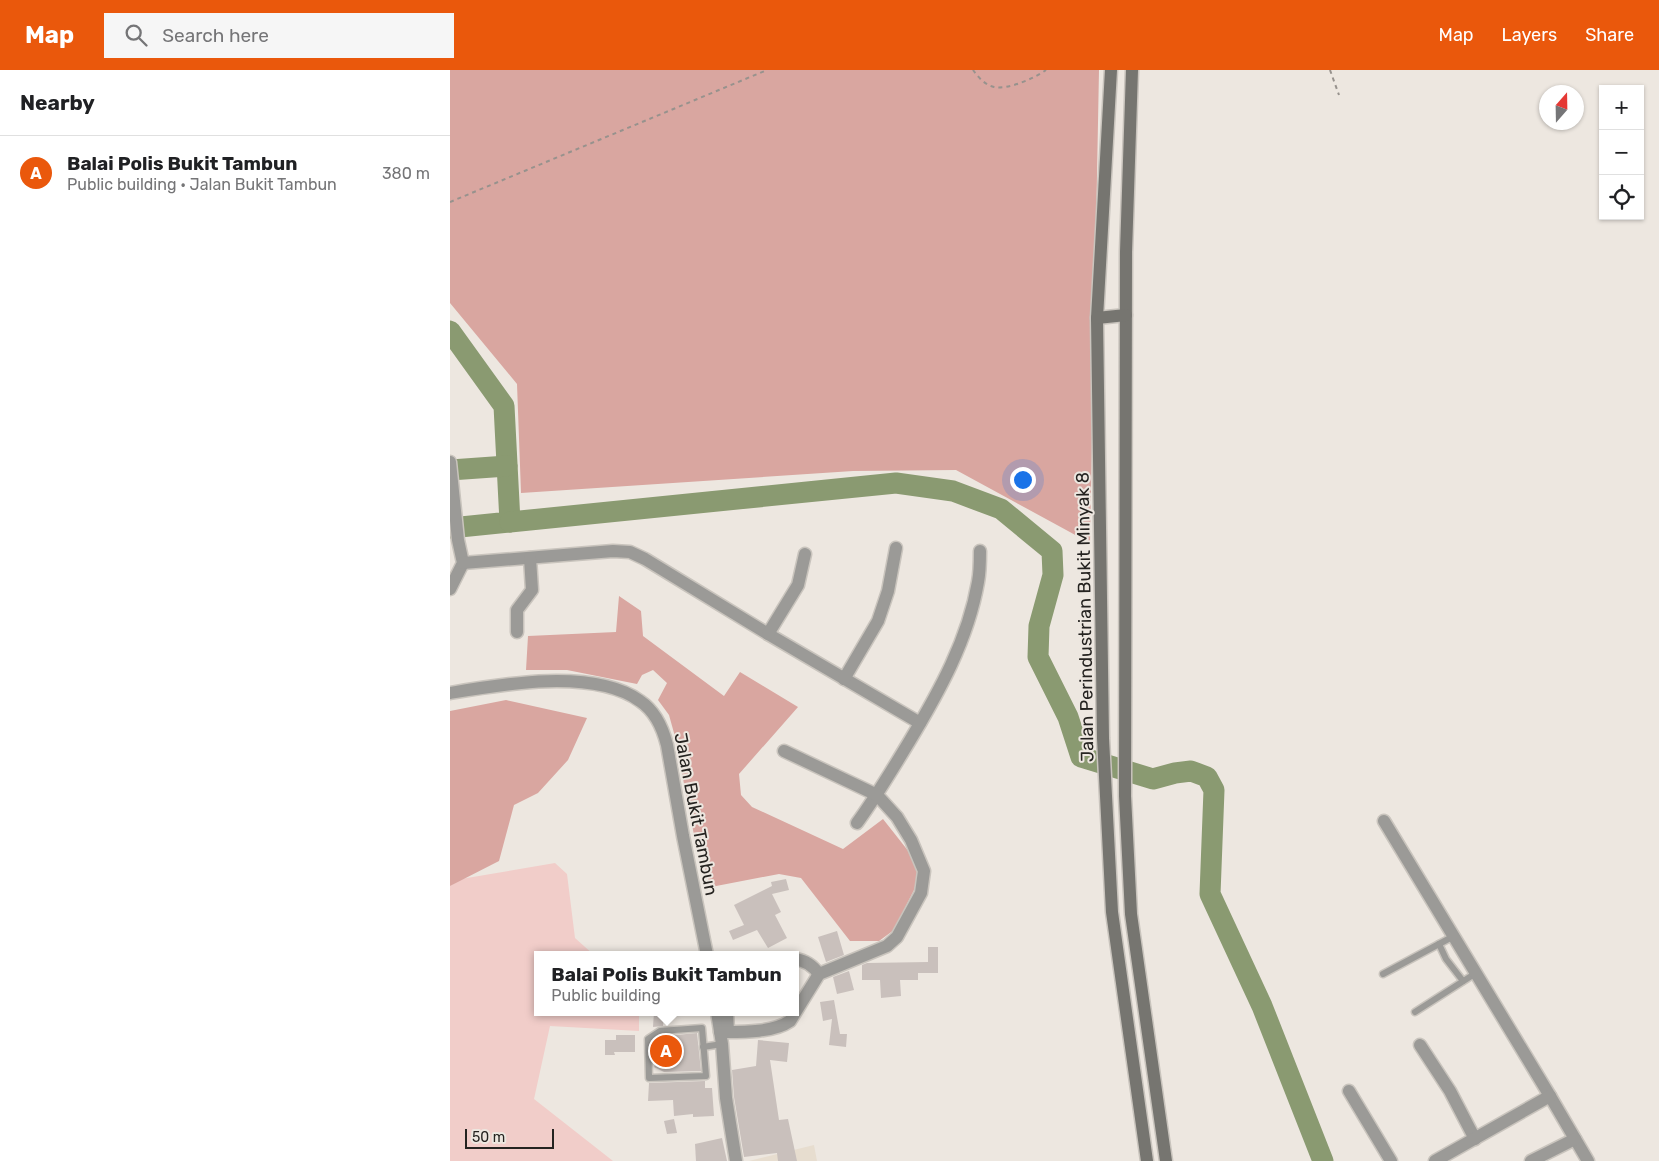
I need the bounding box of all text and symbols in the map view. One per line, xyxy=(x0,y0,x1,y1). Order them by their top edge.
search box xyxy=(104,13,454,58)
text: Map xyxy=(25,21,74,49)
icon: search xyxy=(122,21,150,49)
text: Search here xyxy=(162,24,269,47)
text: Map xyxy=(1439,24,1474,46)
text: Layers xyxy=(1502,24,1557,46)
text: Share xyxy=(1585,24,1634,46)
north arrow xyxy=(1539,85,1584,130)
map controls xyxy=(1599,85,1644,220)
button: + xyxy=(1599,85,1644,130)
text: Nearby xyxy=(20,90,95,115)
button: − xyxy=(1599,130,1644,175)
text: Balai Polis Bukit Tambun xyxy=(67,152,297,175)
text: A xyxy=(30,164,42,183)
text: 380 m xyxy=(382,164,430,183)
text: Public building · Jalan Bukit Tambun xyxy=(67,175,337,194)
button: locate xyxy=(1599,175,1644,220)
your location xyxy=(1010,467,1036,493)
street label: Jalan Perindustrian Bukit Minyak 8 xyxy=(1071,472,1099,762)
street label: Jalan Bukit Tambun xyxy=(669,731,723,897)
popup xyxy=(534,951,799,1016)
text: Balai Polis Bukit Tambun xyxy=(551,963,782,986)
text: Public building xyxy=(551,986,661,1005)
pin: A xyxy=(650,1032,682,1070)
scale bar xyxy=(465,1126,554,1149)
text: 50 m xyxy=(472,1129,505,1146)

